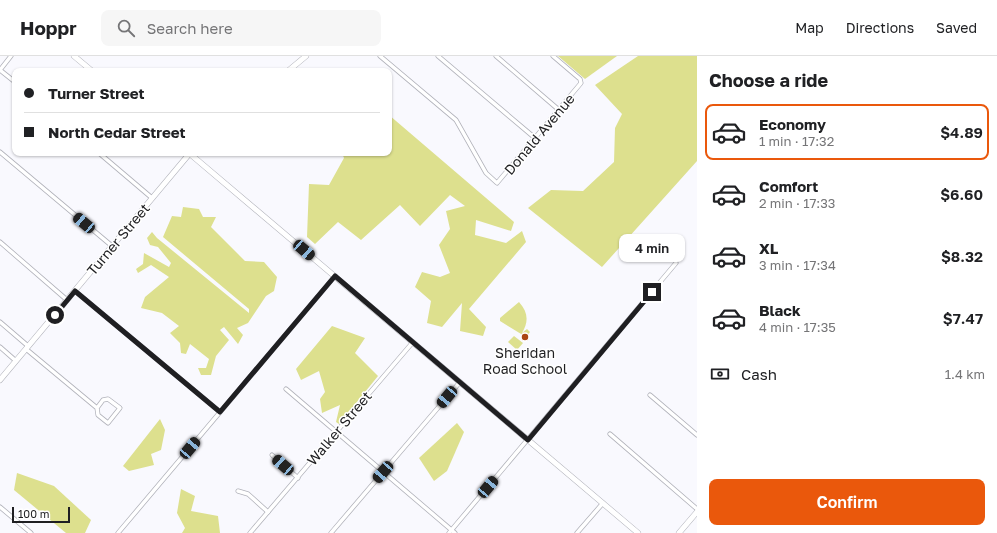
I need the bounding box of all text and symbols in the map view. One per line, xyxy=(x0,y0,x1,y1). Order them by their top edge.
search box xyxy=(101,10,381,46)
text: Hoppr xyxy=(20,16,77,39)
icon: search xyxy=(115,17,137,39)
text: Search here xyxy=(147,19,233,37)
text: Map xyxy=(795,19,824,36)
text: Directions xyxy=(846,19,914,36)
text: Saved xyxy=(936,19,977,36)
text: Choose a ride xyxy=(709,69,828,91)
text: Turner Street xyxy=(48,84,145,102)
street label: Donald Avenue xyxy=(500,90,578,178)
icon: car xyxy=(711,114,747,150)
text: Economy xyxy=(759,115,826,133)
text: North Cedar Street xyxy=(48,123,186,141)
text: $4.89 xyxy=(940,123,983,141)
text: 1 min · 17:32 xyxy=(759,133,834,149)
icon: car xyxy=(711,176,747,212)
text: Comfort xyxy=(759,177,818,195)
text: $6.60 xyxy=(940,185,983,203)
text: 2 min · 17:33 xyxy=(759,195,835,211)
street label: Turner Street xyxy=(83,200,153,278)
car xyxy=(71,211,97,235)
callout: 4 min xyxy=(619,234,685,262)
car xyxy=(291,238,317,262)
icon: car xyxy=(711,238,747,274)
text: XL xyxy=(759,239,778,257)
text: 4 min xyxy=(635,240,669,256)
text: $8.32 xyxy=(941,247,983,265)
text: 3 min · 17:34 xyxy=(759,257,836,273)
route end xyxy=(643,283,661,301)
icon: car xyxy=(711,300,747,336)
text: Black xyxy=(759,301,801,319)
route start xyxy=(46,306,64,324)
text: $7.47 xyxy=(943,309,983,327)
text: 4 min · 17:35 xyxy=(759,319,836,335)
marker: Sheridan Road School xyxy=(520,332,530,342)
place label: Sheridan Road School xyxy=(483,344,567,377)
icon: cash xyxy=(709,363,731,385)
text: Cash xyxy=(741,365,777,383)
text: 1.4 km xyxy=(945,366,985,382)
car xyxy=(435,384,459,410)
street label: Walker Street xyxy=(303,388,375,468)
car xyxy=(178,435,202,461)
car xyxy=(270,453,296,477)
car xyxy=(371,459,395,485)
car xyxy=(476,474,500,500)
button: Confirm xyxy=(709,479,985,525)
scale bar xyxy=(12,505,70,524)
text: 100 m xyxy=(18,507,49,520)

